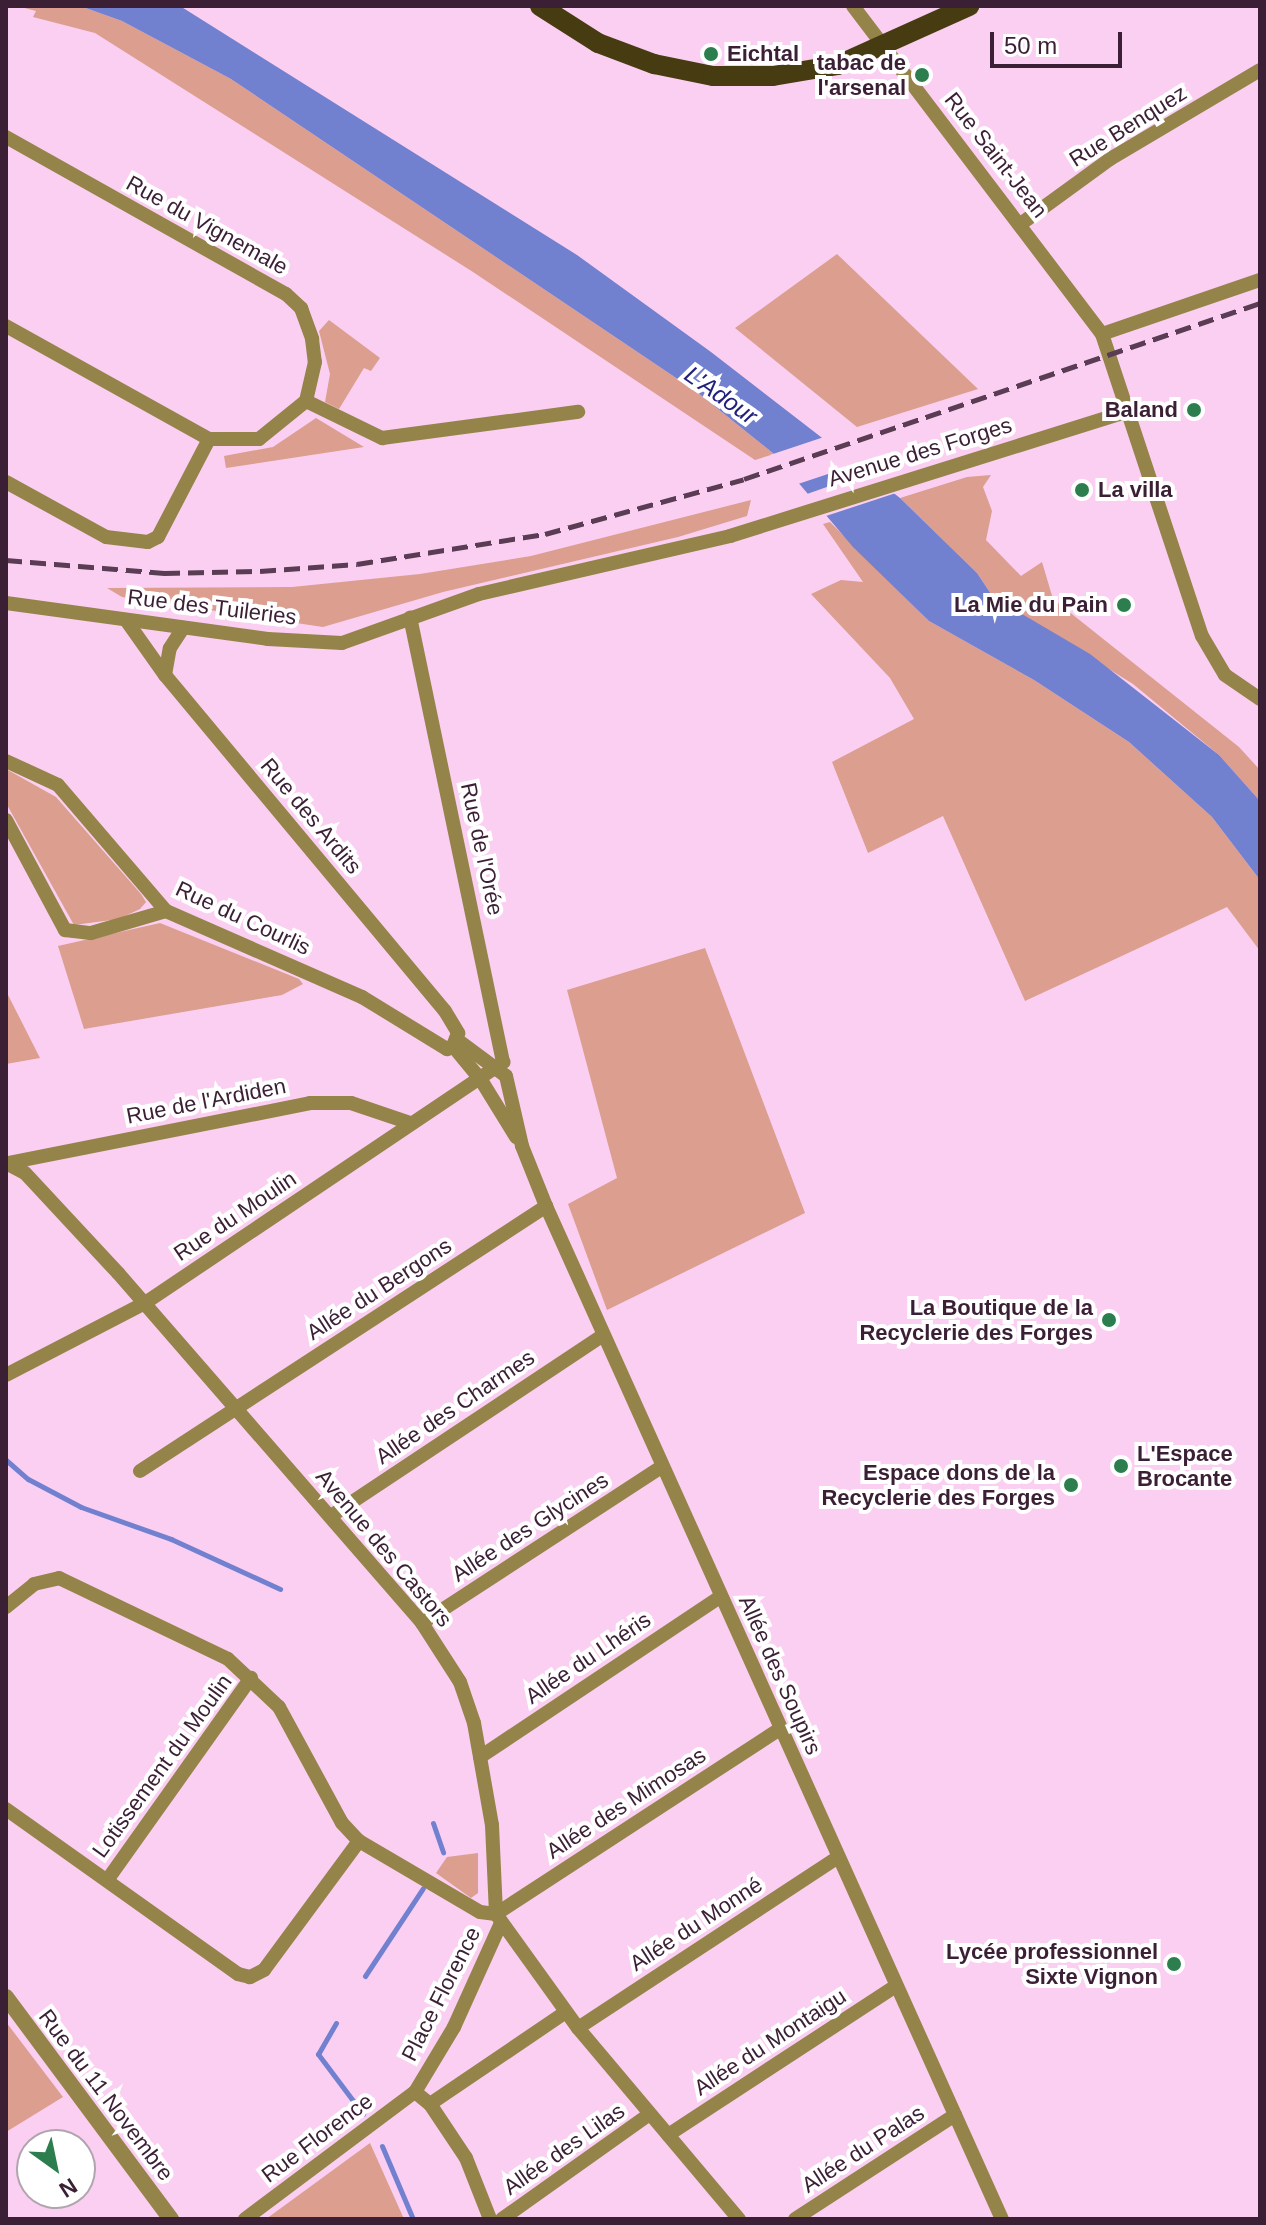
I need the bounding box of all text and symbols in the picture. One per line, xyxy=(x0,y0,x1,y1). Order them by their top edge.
scale bar xyxy=(994,16,1126,66)
text: 50 m xyxy=(1004,32,1057,59)
place label: Eichtal xyxy=(727,41,799,67)
marker: Eichtal xyxy=(702,45,720,63)
place label: tabac de l'arsenal xyxy=(817,49,906,100)
marker: tabac de l'arsenal xyxy=(913,66,931,84)
street label: Rue Benquez xyxy=(1064,79,1192,173)
street label: Rue Saint-Jean xyxy=(939,87,1053,223)
street label: Rue du Vignemale xyxy=(122,170,292,280)
water label: L'Adour xyxy=(679,360,763,430)
place label: Baland xyxy=(1105,397,1178,423)
marker: Baland xyxy=(1185,401,1203,419)
street label: Avenue des Forges xyxy=(825,412,1015,492)
place label: La villa xyxy=(1098,477,1173,503)
marker: La villa xyxy=(1073,481,1091,499)
street label: Rue des Tuileries xyxy=(126,584,298,630)
place label: La Mie du Pain xyxy=(954,592,1108,618)
marker: La Mie du Pain xyxy=(1115,596,1133,614)
street label: Rue des Ardits xyxy=(255,752,367,880)
street label: Rue de l'Orée xyxy=(455,780,509,918)
street label: Rue du Courlis xyxy=(171,875,315,961)
street label: Rue de l'Ardiden xyxy=(124,1073,288,1129)
street label: Rue du Moulin xyxy=(169,1165,301,1267)
street label: Allée du Bergons xyxy=(302,1232,456,1346)
place label: La Boutique de la Recyclerie des Forges xyxy=(859,1294,1093,1346)
marker: La Boutique de la Recyclerie des Forges xyxy=(1100,1311,1118,1329)
street label: Allée des Charmes xyxy=(371,1344,539,1470)
place label: L'Espace Brocante xyxy=(1137,1440,1233,1492)
marker: L'Espace Brocante xyxy=(1112,1457,1130,1475)
place label: Espace dons de la Recyclerie des Forges xyxy=(821,1459,1055,1510)
street label: Avenue des Castors xyxy=(310,1464,458,1632)
street label: Allée des Glycines xyxy=(447,1467,613,1587)
marker: Espace dons de la Recyclerie des Forges xyxy=(1062,1476,1080,1494)
street label: Allée des Soupirs xyxy=(733,1591,827,1759)
street label: Allée du Lhéris xyxy=(520,1606,656,1710)
street label: Lotissement du Moulin xyxy=(87,1669,237,1863)
street label: Allée des Mimosas xyxy=(541,1742,711,1864)
street label: Allée du Monné xyxy=(625,1871,767,1977)
street label: Place Florence xyxy=(396,1923,486,2065)
place label: Lycée professionnel Sixte Vignon xyxy=(946,1938,1158,1990)
marker: Lycée professionnel Sixte Vignon xyxy=(1165,1955,1183,1973)
street label: Allée du Montaigu xyxy=(689,1983,851,2101)
street label: Rue du 11 Novembre xyxy=(33,2004,179,2186)
street label: Rue Florence xyxy=(256,2088,378,2188)
street label: Allée des Lilas xyxy=(498,2098,630,2200)
street label: Allée du Palas xyxy=(797,2100,929,2198)
north arrow xyxy=(16,2129,96,2209)
text: N xyxy=(55,2173,82,2203)

